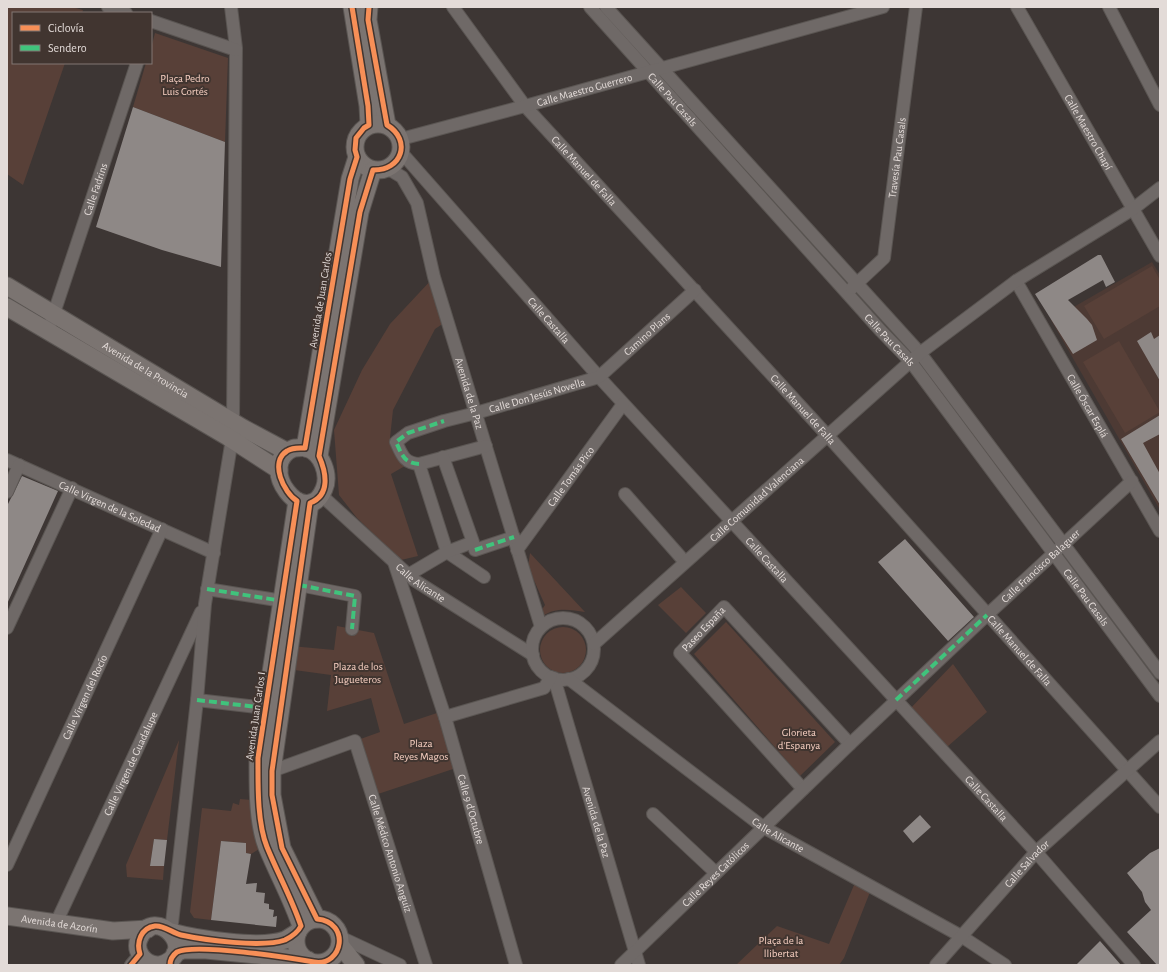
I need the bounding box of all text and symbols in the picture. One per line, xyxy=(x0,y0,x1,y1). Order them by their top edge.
legend xyxy=(12,12,152,64)
text: Ciclovía xyxy=(48,22,84,34)
text: Sendero xyxy=(48,42,87,54)
street label: Calle Pau Casals xyxy=(646,71,699,129)
street label: Calle Maestro Guerrero xyxy=(536,72,634,108)
park label: Plaça Pedro Luis Cortés xyxy=(160,73,210,97)
street label: Calle Maestro Chapí xyxy=(1062,92,1114,172)
street label: Travesía Pau Casals xyxy=(887,117,908,199)
street label: Calle Manuel de Falla xyxy=(549,134,618,208)
street label: Calle Fadrins xyxy=(82,162,109,217)
street label: Avenida de Juan Carlos xyxy=(307,251,334,349)
street label: Calle Castalla xyxy=(526,295,572,346)
street label: Camino Plans xyxy=(622,311,672,358)
street label: Calle Pau Casals xyxy=(862,312,917,368)
street label: Avenida de la Provincia xyxy=(101,340,191,400)
street label: Avenida de la Paz xyxy=(453,356,485,431)
street label: Calle Óscar Esplá xyxy=(1065,372,1110,440)
street label: Calle Manuel de Falla xyxy=(768,373,838,447)
street label: Calle Don Jesús Novella xyxy=(488,376,586,415)
street label: Calle Tomás Pico xyxy=(546,445,596,509)
street label: Calle Comunidad Valenciana xyxy=(708,455,806,544)
street label: Calle Virgen de la Soledad xyxy=(57,479,163,535)
street label: Calle Francisco Balaguer xyxy=(999,527,1082,605)
street label: Calle Castalla xyxy=(743,535,790,585)
street label: Calle Alicante xyxy=(394,561,447,604)
street label: Calle Pau Casals xyxy=(1061,567,1111,628)
street label: Paseo España xyxy=(680,604,728,654)
street label: Calle Manuel de Falla xyxy=(985,613,1054,688)
street label: Calle Virgen del Rocío xyxy=(61,653,109,741)
park label: Plaza de los Jugueteros xyxy=(333,661,383,685)
street label: Avenida Juan Carlos I xyxy=(244,671,267,761)
street label: Calle Virgen de Guadalupe xyxy=(102,710,160,817)
park label: Glorieta d'Espanya xyxy=(778,727,820,751)
park label: Plaza Reyes Magos xyxy=(394,738,448,762)
street label: Calle 9 d'Octubre xyxy=(456,773,486,845)
street label: Calle Castalla xyxy=(963,774,1010,823)
street label: Avenida de la Paz xyxy=(580,785,612,859)
street label: Calle Médico Antonio Anguiz xyxy=(366,793,414,914)
street label: Calle Alicante xyxy=(750,816,806,854)
street label: Calle Salvador xyxy=(1002,838,1052,890)
street label: Calle Reyes Católicos xyxy=(680,840,751,909)
street label: Avenida de Azorín xyxy=(20,913,98,935)
park label: Plaça de la llibertat xyxy=(759,935,803,959)

